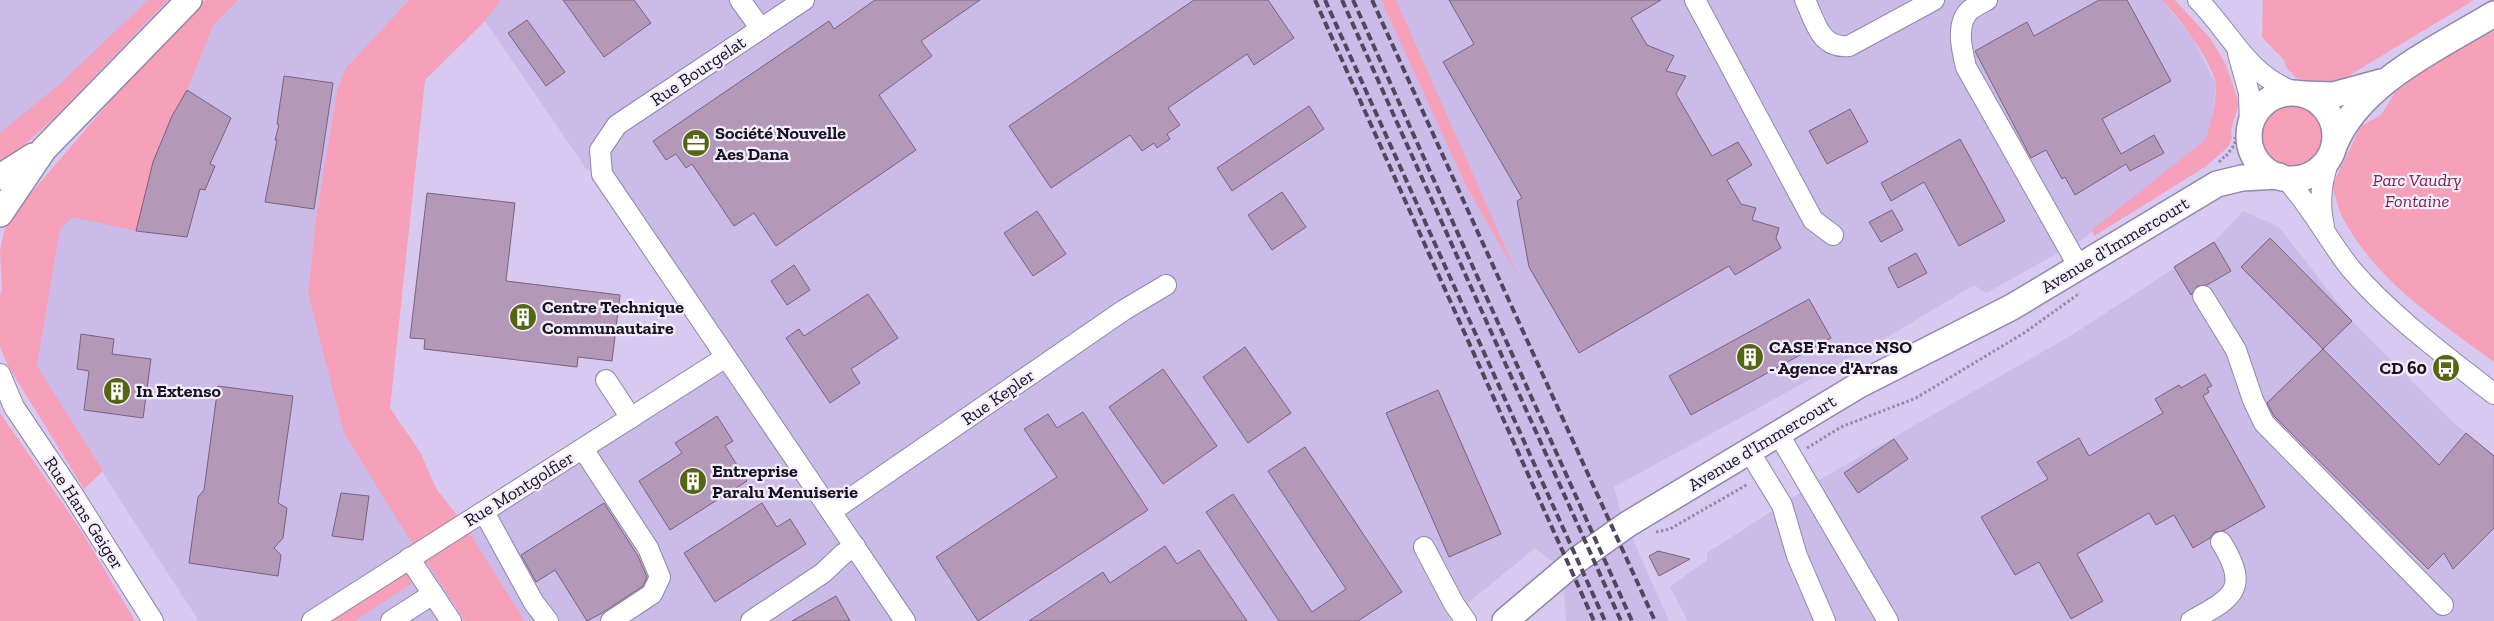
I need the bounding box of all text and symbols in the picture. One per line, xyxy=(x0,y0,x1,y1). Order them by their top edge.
street label: Rue Bourgelat xyxy=(646,31,750,111)
place label: Société Nouvelle Aes Dana xyxy=(715,122,846,165)
office icon: Société Nouvelle Aes Dana xyxy=(681,128,711,158)
park label: Parc Vaudry Fontaine xyxy=(2373,169,2461,212)
street label: Avenue d'Immercourt xyxy=(2037,192,2193,298)
place label: Centre Technique Communautaire xyxy=(542,296,684,339)
building icon: Centre Technique Communautaire xyxy=(508,302,538,332)
place label: CASE France NSO - Agence d'Arras xyxy=(1769,336,1912,379)
building icon: CASE France NSO - Agence d'Arras xyxy=(1735,342,1765,372)
bus stop icon: CD 60 xyxy=(2431,353,2461,383)
place label: CD 60 xyxy=(2379,357,2427,379)
street label: Rue Kepler xyxy=(957,364,1039,430)
building icon: In Extenso xyxy=(102,376,132,406)
place label: In Extenso xyxy=(136,380,221,402)
street label: Avenue d'Immercourt xyxy=(1684,390,1840,496)
street label: Rue Montgolfier xyxy=(460,446,578,532)
street label: Rue Hans Geiger xyxy=(39,453,129,573)
place label: Entreprise Paralu Menuiserie xyxy=(712,460,858,503)
building icon: Entreprise Paralu Menuiserie xyxy=(678,466,708,496)

